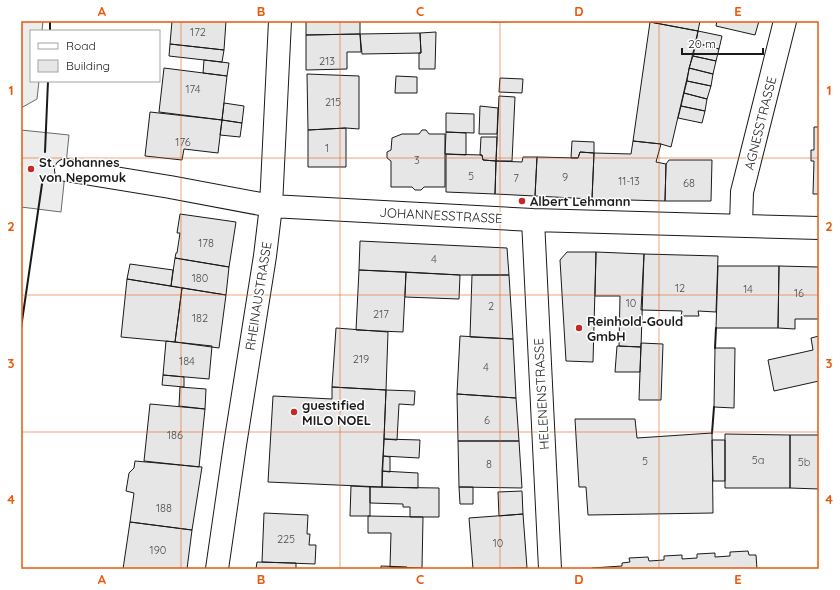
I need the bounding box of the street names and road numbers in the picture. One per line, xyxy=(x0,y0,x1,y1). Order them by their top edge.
street label: AGNESSTRASSE xyxy=(741,75,779,171)
street label: JOHANNESSTRASSE xyxy=(379,204,503,226)
street label: RHEINAUSTRASSE xyxy=(242,240,274,352)
street label: HELENENSTRASSE xyxy=(530,338,552,450)

